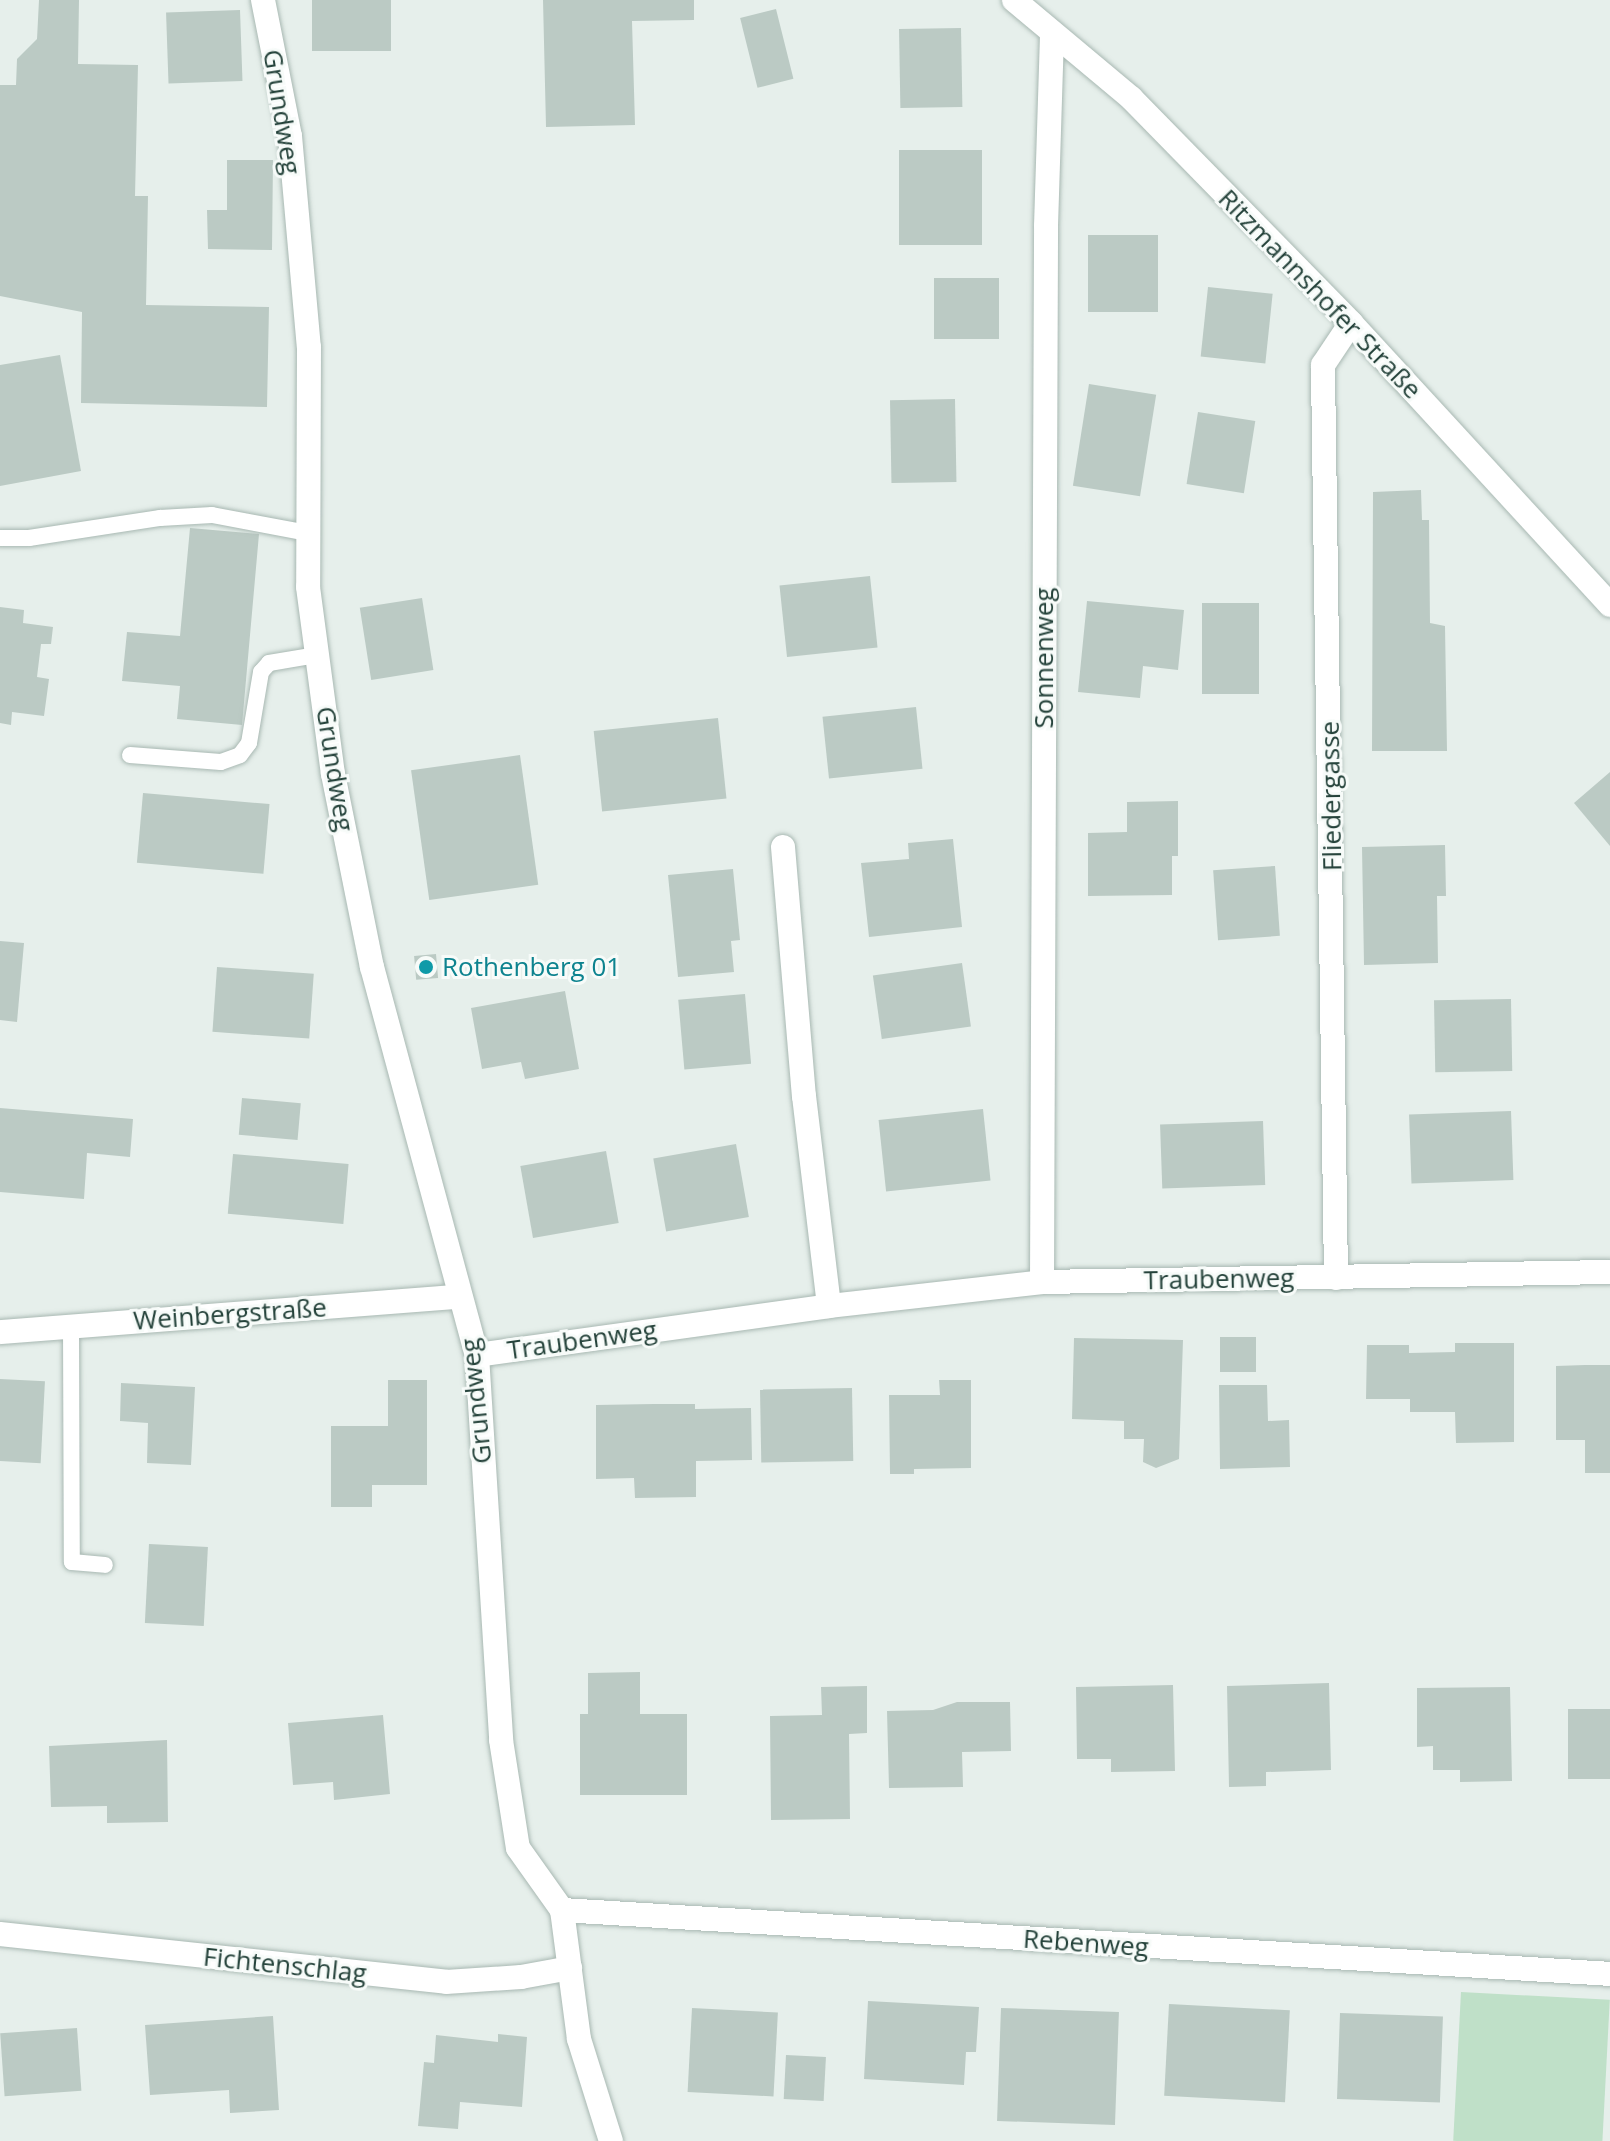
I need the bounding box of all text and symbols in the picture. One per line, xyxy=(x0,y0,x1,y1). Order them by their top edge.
street label: Grundweg xyxy=(257,47,307,177)
street label: Ritzmannshofer Straße xyxy=(1212,183,1428,405)
street label: Sonnenweg xyxy=(1028,587,1060,729)
street label: Grundweg xyxy=(310,704,360,834)
street label: Fliedergasse xyxy=(1314,721,1348,871)
place label: Rothenberg 01 xyxy=(442,951,621,983)
marker: Rothenberg 01 xyxy=(417,958,435,976)
street label: Traubenweg xyxy=(1143,1262,1295,1296)
street label: Weinbergstraße xyxy=(132,1292,328,1336)
street label: Traubenweg xyxy=(505,1314,659,1366)
street label: Grundweg xyxy=(454,1337,498,1465)
street label: Rebenweg xyxy=(1022,1923,1150,1963)
street label: Fichtenschlag xyxy=(202,1941,368,1989)

